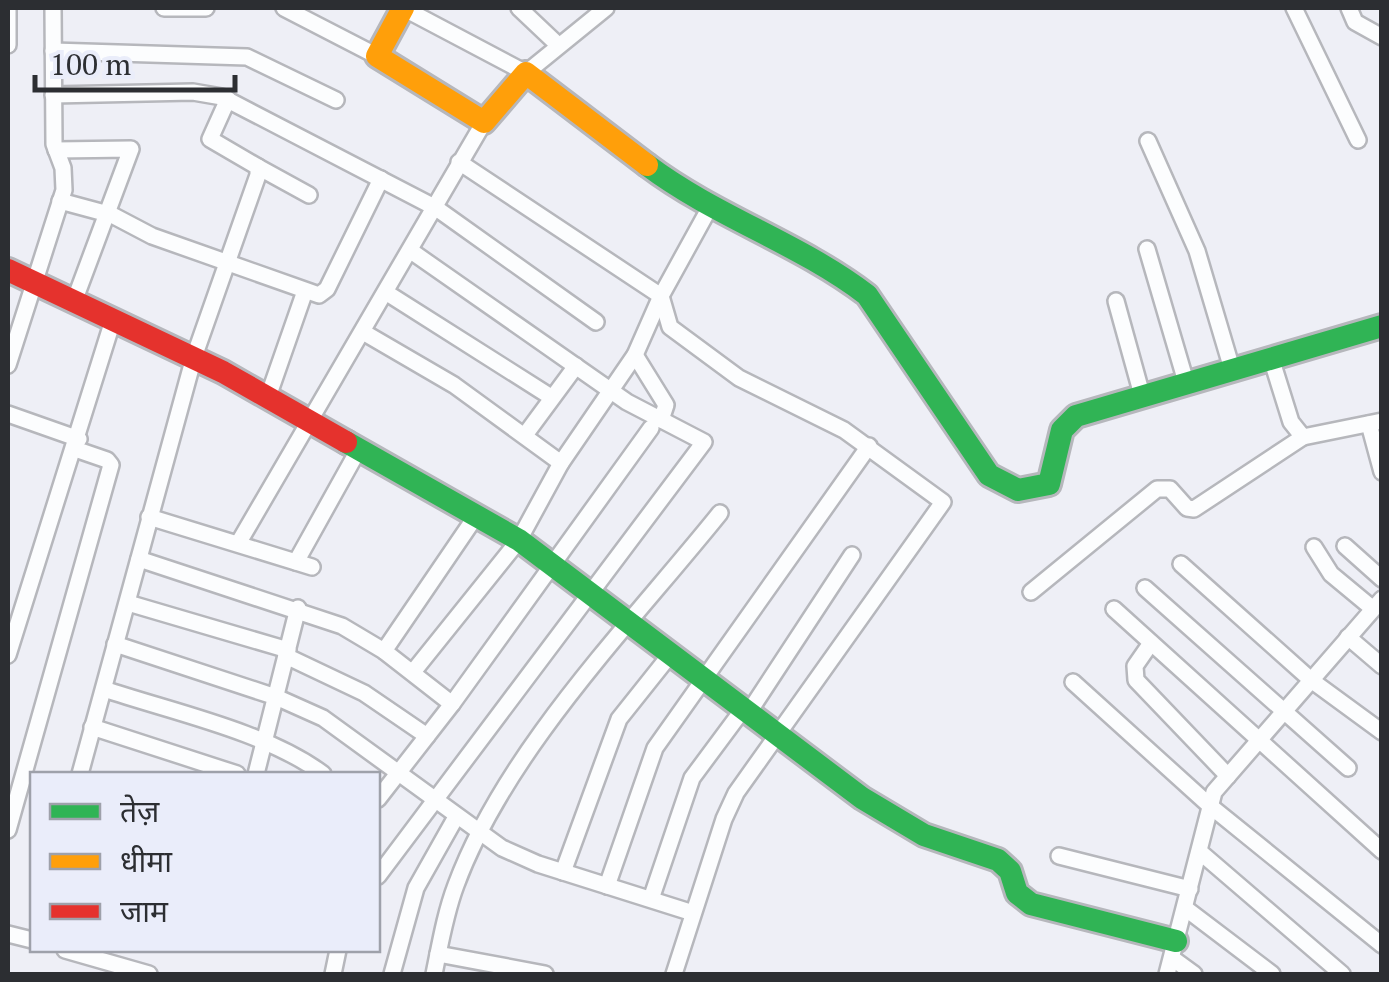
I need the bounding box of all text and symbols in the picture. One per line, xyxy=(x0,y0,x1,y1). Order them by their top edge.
scale bar xyxy=(35,30,235,92)
text: 100 m xyxy=(50,44,131,84)
legend xyxy=(30,772,380,952)
text: तेज़ xyxy=(120,791,160,831)
text: धीमा xyxy=(120,841,173,881)
text: जाम xyxy=(120,891,169,931)

